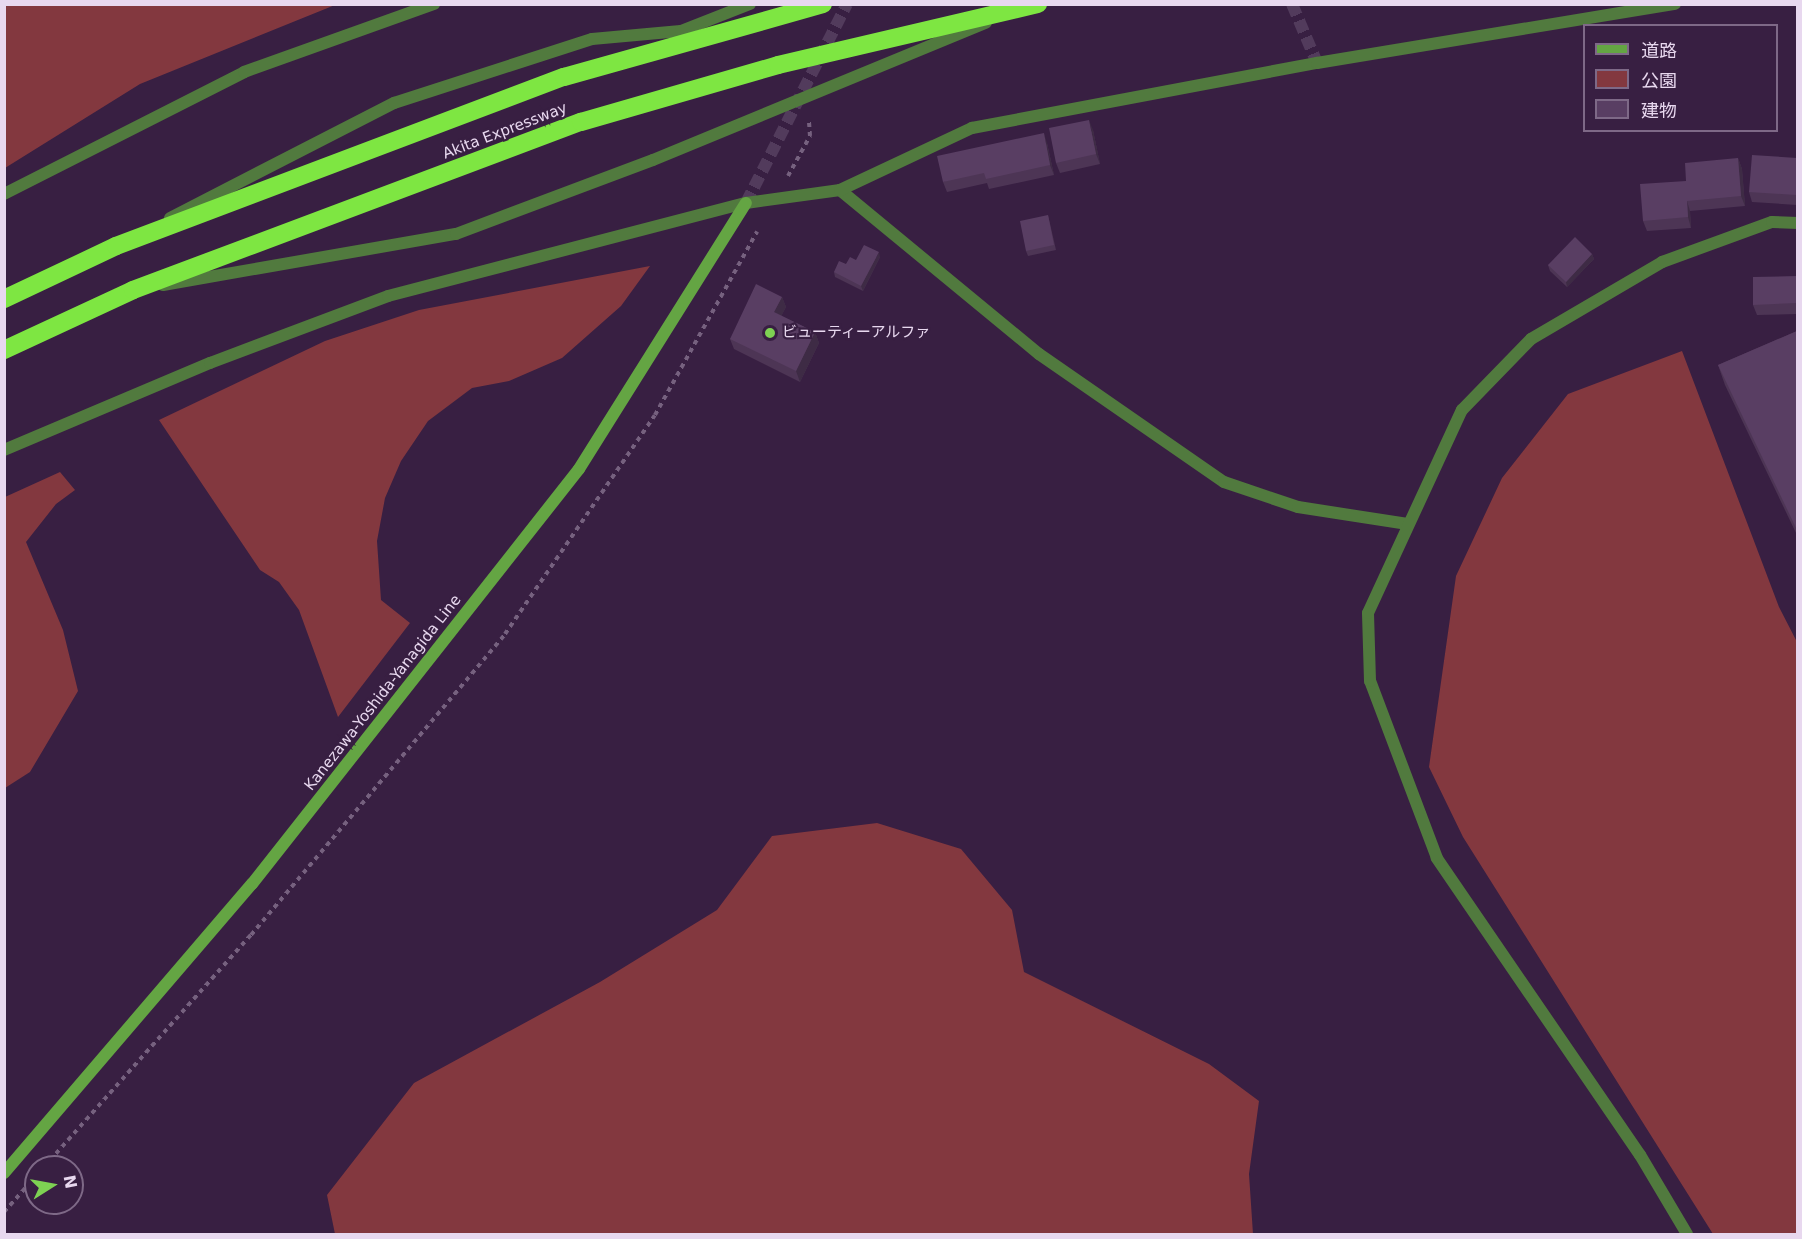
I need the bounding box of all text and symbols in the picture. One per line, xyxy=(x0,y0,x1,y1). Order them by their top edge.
legend xyxy=(1583,24,1778,132)
text: 道路 xyxy=(1641,40,1677,61)
text: 公園 xyxy=(1641,70,1677,91)
street label: Akita Expressway xyxy=(440,99,570,163)
text: 建物 xyxy=(1641,100,1677,121)
place label: ビューティーアルファ xyxy=(782,324,932,342)
marker: ビューティーアルファ xyxy=(763,326,777,340)
street label: Kanezawa-Yoshida-Yanagida Line xyxy=(301,592,465,794)
north arrow xyxy=(24,1155,84,1215)
text: N xyxy=(60,1173,81,1190)

